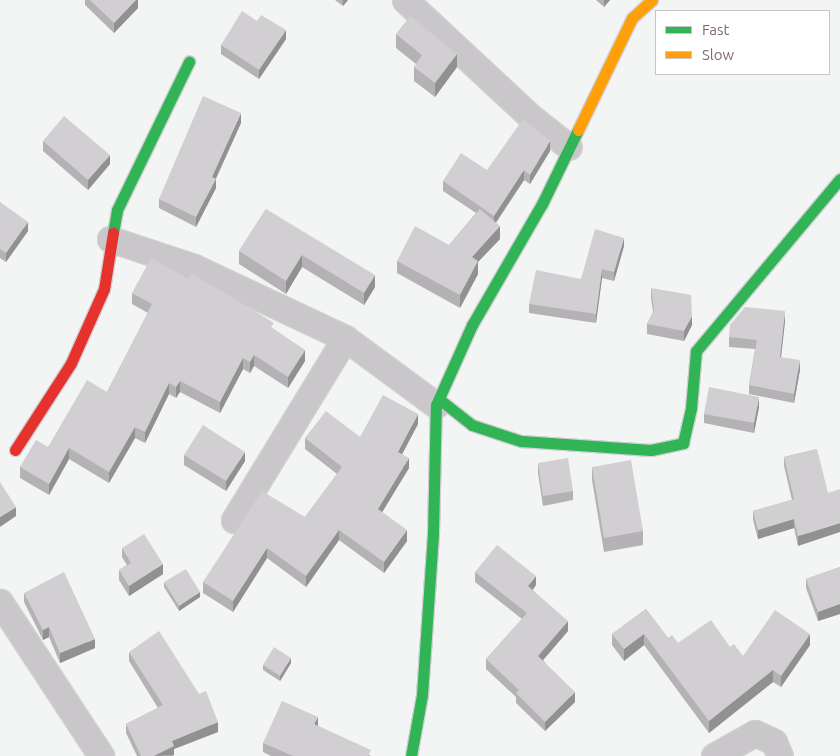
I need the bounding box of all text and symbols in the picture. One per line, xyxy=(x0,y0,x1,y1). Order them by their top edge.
legend xyxy=(655,10,830,75)
text: Fast xyxy=(702,21,729,38)
text: Slow xyxy=(702,46,734,63)

